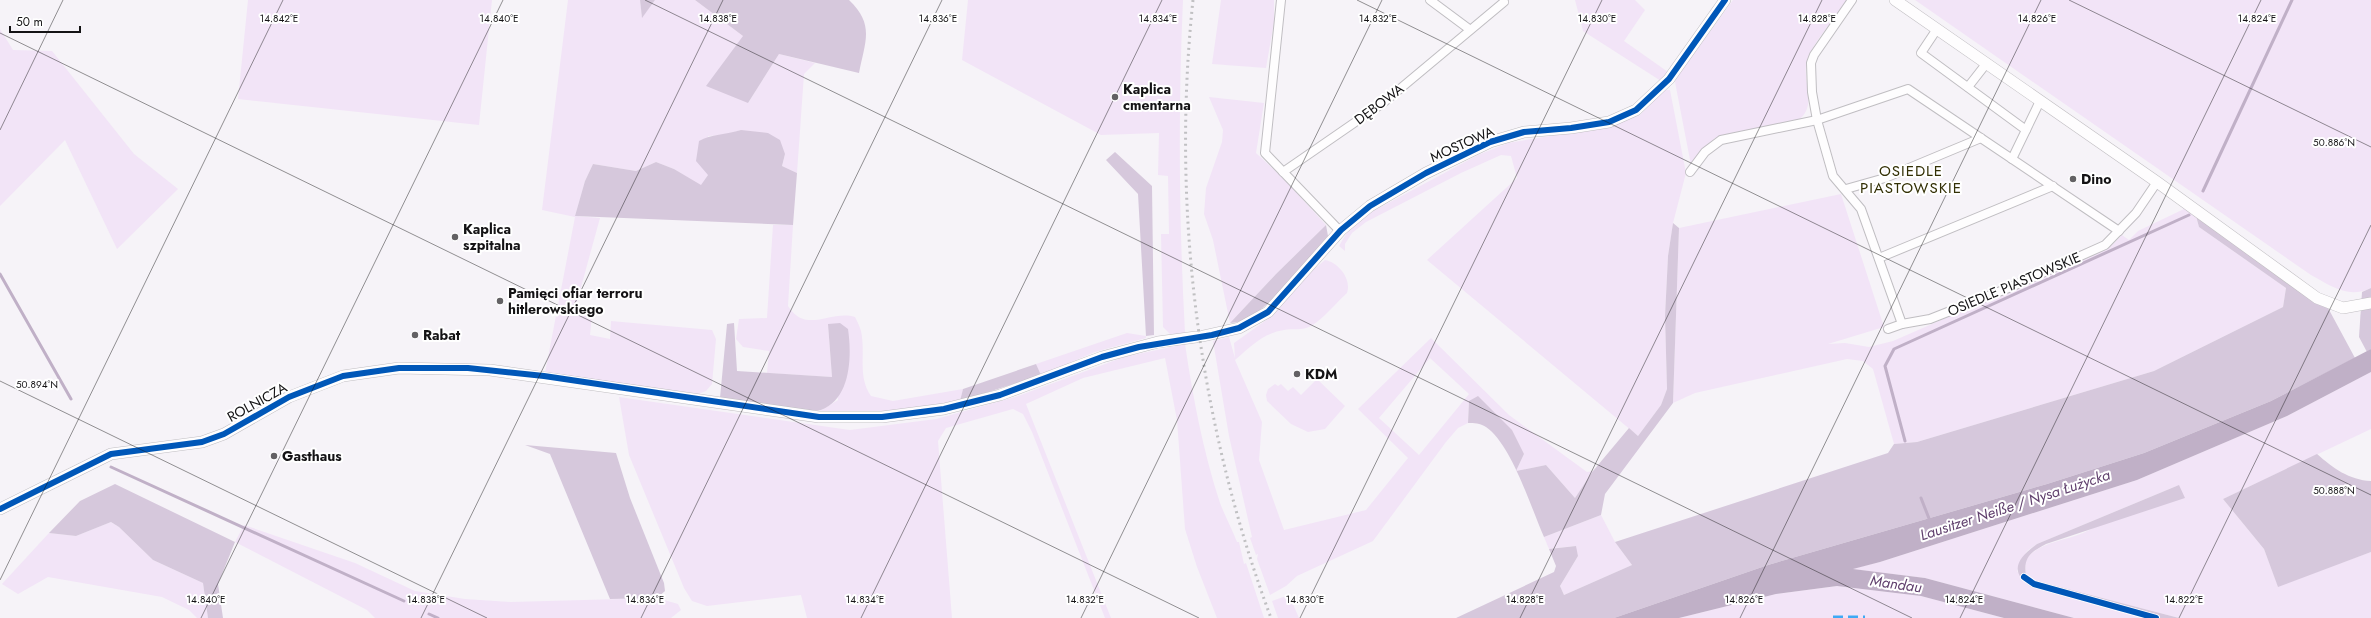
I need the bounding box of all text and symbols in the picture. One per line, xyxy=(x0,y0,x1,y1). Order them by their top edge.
scale bar xyxy=(10,8,80,34)
text: 14.842°E xyxy=(260,11,298,26)
text: 14.840°E xyxy=(480,11,518,26)
text: 14.838°E xyxy=(699,11,737,26)
text: 14.836°E xyxy=(919,11,957,26)
text: 14.834°E xyxy=(1139,11,1177,26)
text: 14.832°E xyxy=(1359,11,1397,26)
text: 14.830°E xyxy=(1578,11,1616,26)
text: 14.828°E xyxy=(1798,11,1836,26)
text: 14.826°E xyxy=(2018,11,2056,26)
text: 14.824°E xyxy=(2238,11,2276,26)
text: 50 m xyxy=(16,13,43,31)
street label: DĘBOWA xyxy=(1350,78,1409,129)
place label: Kaplica cmentarna xyxy=(1123,79,1191,115)
marker: Kaplica cmentarna xyxy=(1110,92,1120,102)
street label: MOSTOWA xyxy=(1427,121,1498,167)
text: 50.886°N xyxy=(2313,135,2355,150)
district label: OSIEDLE PIASTOWSKIE xyxy=(1860,160,1962,199)
place label: Dino xyxy=(2081,169,2111,189)
marker: Dino xyxy=(2068,174,2078,184)
place label: Kaplica szpitalna xyxy=(463,219,521,255)
marker: Kaplica szpitalna xyxy=(450,232,460,242)
street label: OSIEDLE PIASTOWSKIE xyxy=(1944,247,2084,321)
place label: Pamięci ofiar terroru hitlerowskiego xyxy=(508,283,642,319)
marker: Pamięci ofiar terroru hitlerowskiego xyxy=(495,296,505,306)
place label: Rabat xyxy=(423,325,461,345)
marker: Rabat xyxy=(410,330,420,340)
place label: KDM xyxy=(1305,364,1338,384)
marker: KDM xyxy=(1292,369,1302,379)
text: 50.894°N xyxy=(16,377,58,392)
street label: ROLNICZA xyxy=(223,377,291,427)
place label: Gasthaus xyxy=(282,446,342,466)
marker: Gasthaus xyxy=(269,451,279,461)
water label: Lausitzer Neiße / Nysa Łużycka xyxy=(1917,464,2114,546)
text: 50.888°N xyxy=(2313,483,2355,498)
water label: Mandau xyxy=(1869,569,1924,599)
text: 14.840°E xyxy=(187,592,225,607)
text: 14.838°E xyxy=(407,592,445,607)
text: 14.836°E xyxy=(626,592,664,607)
text: 14.834°E xyxy=(846,592,884,607)
text: 14.832°E xyxy=(1066,592,1104,607)
text: 14.830°E xyxy=(1286,592,1324,607)
text: 14.828°E xyxy=(1506,592,1544,607)
text: 14.826°E xyxy=(1725,592,1763,607)
text: 14.824°E xyxy=(1945,592,1983,607)
text: 14.822°E xyxy=(2165,592,2203,607)

